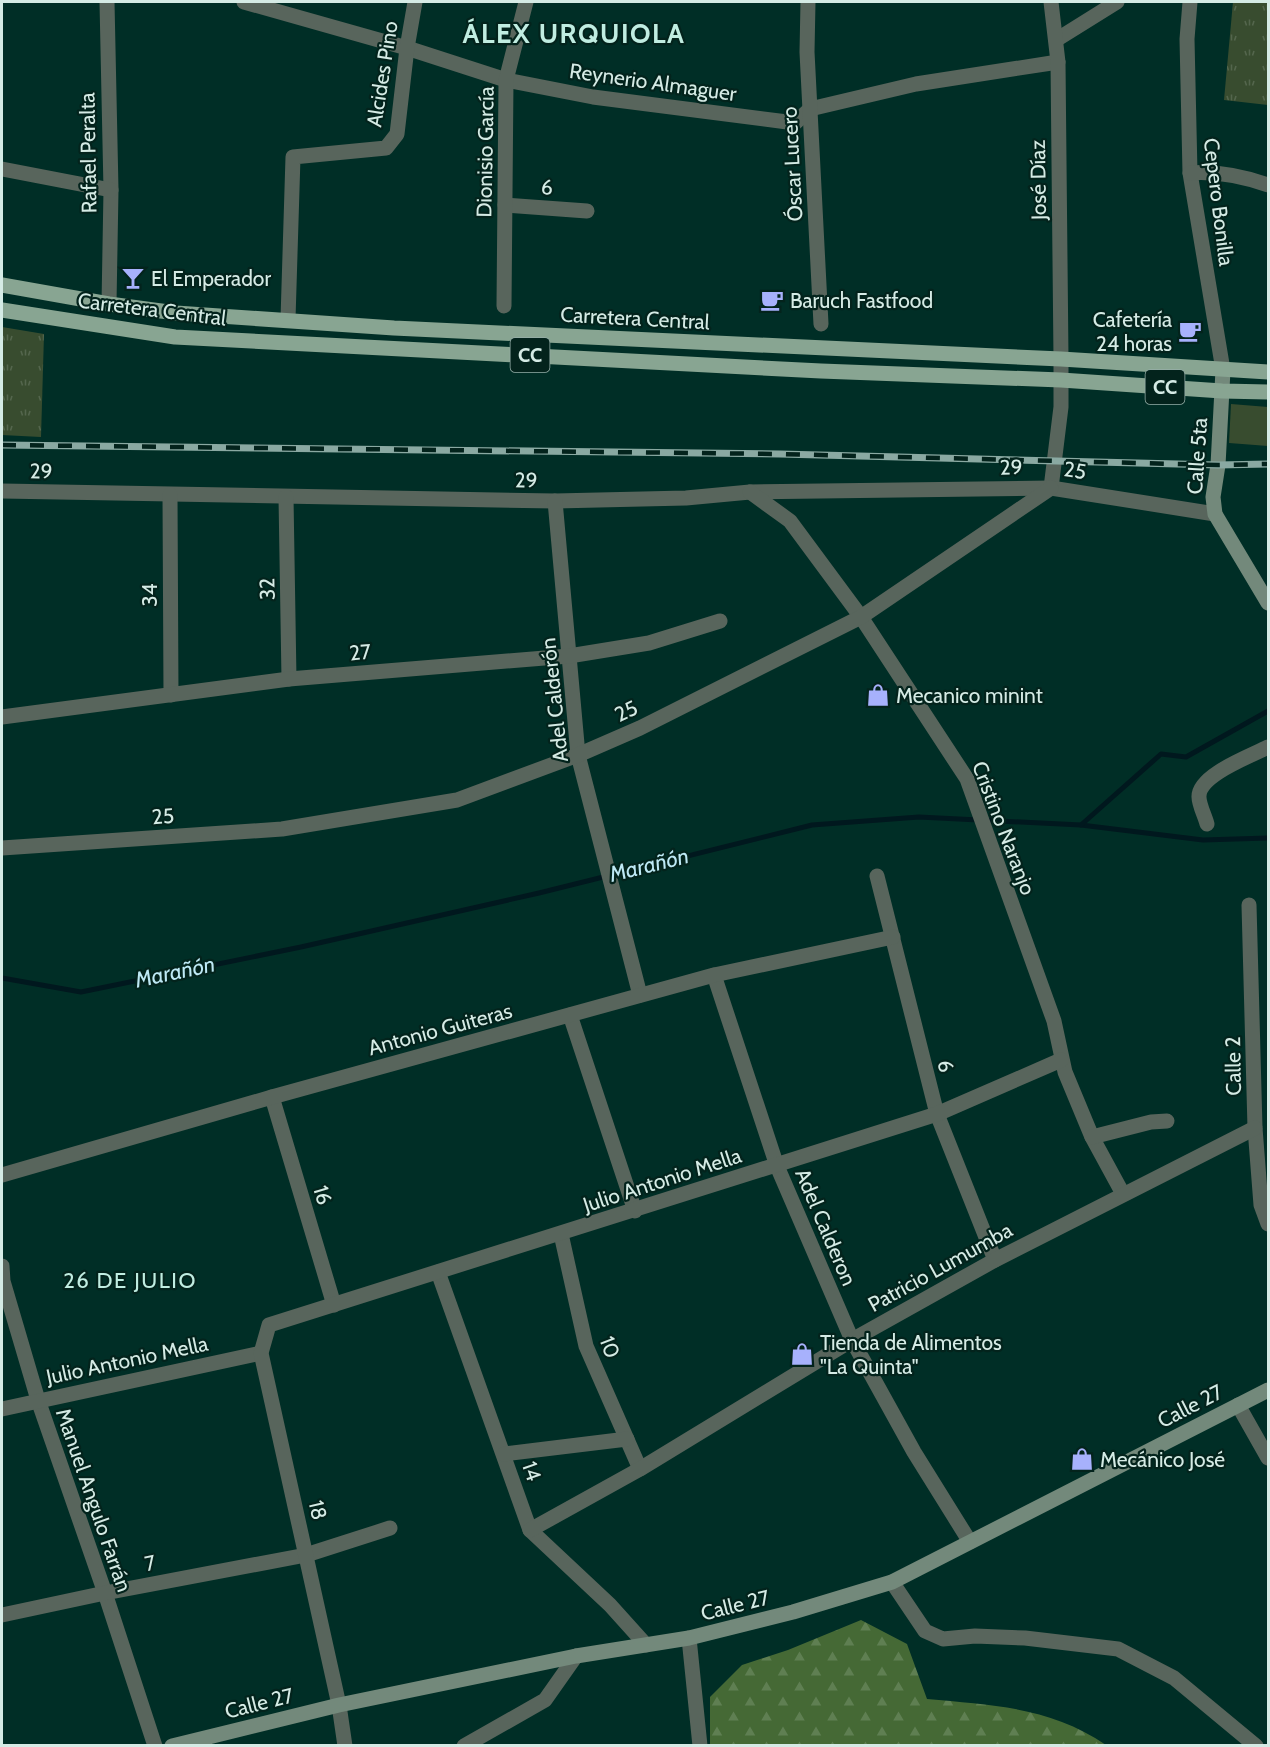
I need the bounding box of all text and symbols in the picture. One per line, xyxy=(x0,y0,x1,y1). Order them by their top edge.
district label: ÁLEX URQUIOLA xyxy=(463,17,685,50)
street label: Alcides Pino xyxy=(361,19,403,129)
street label: Reynerio Almaguer xyxy=(568,58,739,106)
street label: Dionisio García xyxy=(471,86,499,218)
street label: Rafael Peralta xyxy=(74,92,102,214)
street label: Óscar Lucero xyxy=(777,106,807,222)
street label: Cepero Bonilla xyxy=(1199,137,1239,267)
street label: José Díaz xyxy=(1025,140,1051,221)
street label: 6 xyxy=(540,174,554,200)
bar icon: El Emperador xyxy=(120,265,146,291)
place label: El Emperador xyxy=(151,266,271,291)
street label: Carretera Central xyxy=(76,287,228,331)
cafe icon: Baruch Fastfood xyxy=(759,287,785,313)
place label: Baruch Fastfood xyxy=(790,288,933,313)
street label: Carretera Central xyxy=(560,302,710,334)
place label: Cafetería 24 horas xyxy=(1093,307,1172,356)
cafe icon: Cafetería 24 horas xyxy=(1177,318,1203,344)
road number: CC xyxy=(510,338,550,372)
road number: CC xyxy=(1146,370,1184,404)
street label: Calle 5ta xyxy=(1182,417,1212,495)
street label: 29 xyxy=(999,454,1023,480)
street label: 25 xyxy=(1062,456,1088,484)
street label: 29 xyxy=(29,458,53,484)
street label: 29 xyxy=(514,467,538,493)
street label: 32 xyxy=(254,578,280,600)
street label: 34 xyxy=(137,583,162,607)
street label: Adel Calderón xyxy=(535,637,573,763)
street label: 27 xyxy=(348,639,372,665)
shop icon: Mecanico minint xyxy=(865,682,891,708)
place label: Mecanico minint xyxy=(896,683,1043,708)
street label: 25 xyxy=(611,695,641,727)
street label: Cristino Naranjo xyxy=(966,758,1041,899)
street label: 25 xyxy=(151,803,175,829)
water label: Marañón xyxy=(606,842,691,888)
water label: Marañón xyxy=(132,950,217,994)
street label: Antonio Guiteras xyxy=(365,998,515,1060)
street label: Calle 2 xyxy=(1220,1036,1246,1096)
street label: 6 xyxy=(932,1057,960,1075)
street label: Julio Antonio Mella xyxy=(579,1143,744,1218)
street label: Adel Calderon xyxy=(790,1165,862,1289)
street label: 16 xyxy=(308,1182,338,1208)
street label: Patricio Lumumba xyxy=(864,1217,1016,1317)
district label: 26 DE JULIO xyxy=(63,1267,197,1294)
place label: Tienda de Alimentos "La Quinta" xyxy=(820,1330,1002,1379)
street label: Julio Antonio Mella xyxy=(43,1331,210,1390)
street label: 10 xyxy=(594,1332,626,1362)
shop icon: Tienda de Alimentos "La Quinta" xyxy=(789,1341,815,1367)
street label: Calle 27 xyxy=(1153,1379,1227,1433)
street label: Manuel Angulo Farrán xyxy=(51,1405,137,1595)
shop icon: Mecánico José xyxy=(1069,1446,1095,1472)
place label: Mecánico José xyxy=(1100,1447,1225,1472)
street label: 14 xyxy=(517,1458,547,1484)
street label: 18 xyxy=(304,1498,332,1522)
street label: 7 xyxy=(142,1550,158,1576)
street label: Calle 27 xyxy=(698,1584,772,1626)
street label: Calle 27 xyxy=(222,1682,296,1724)

